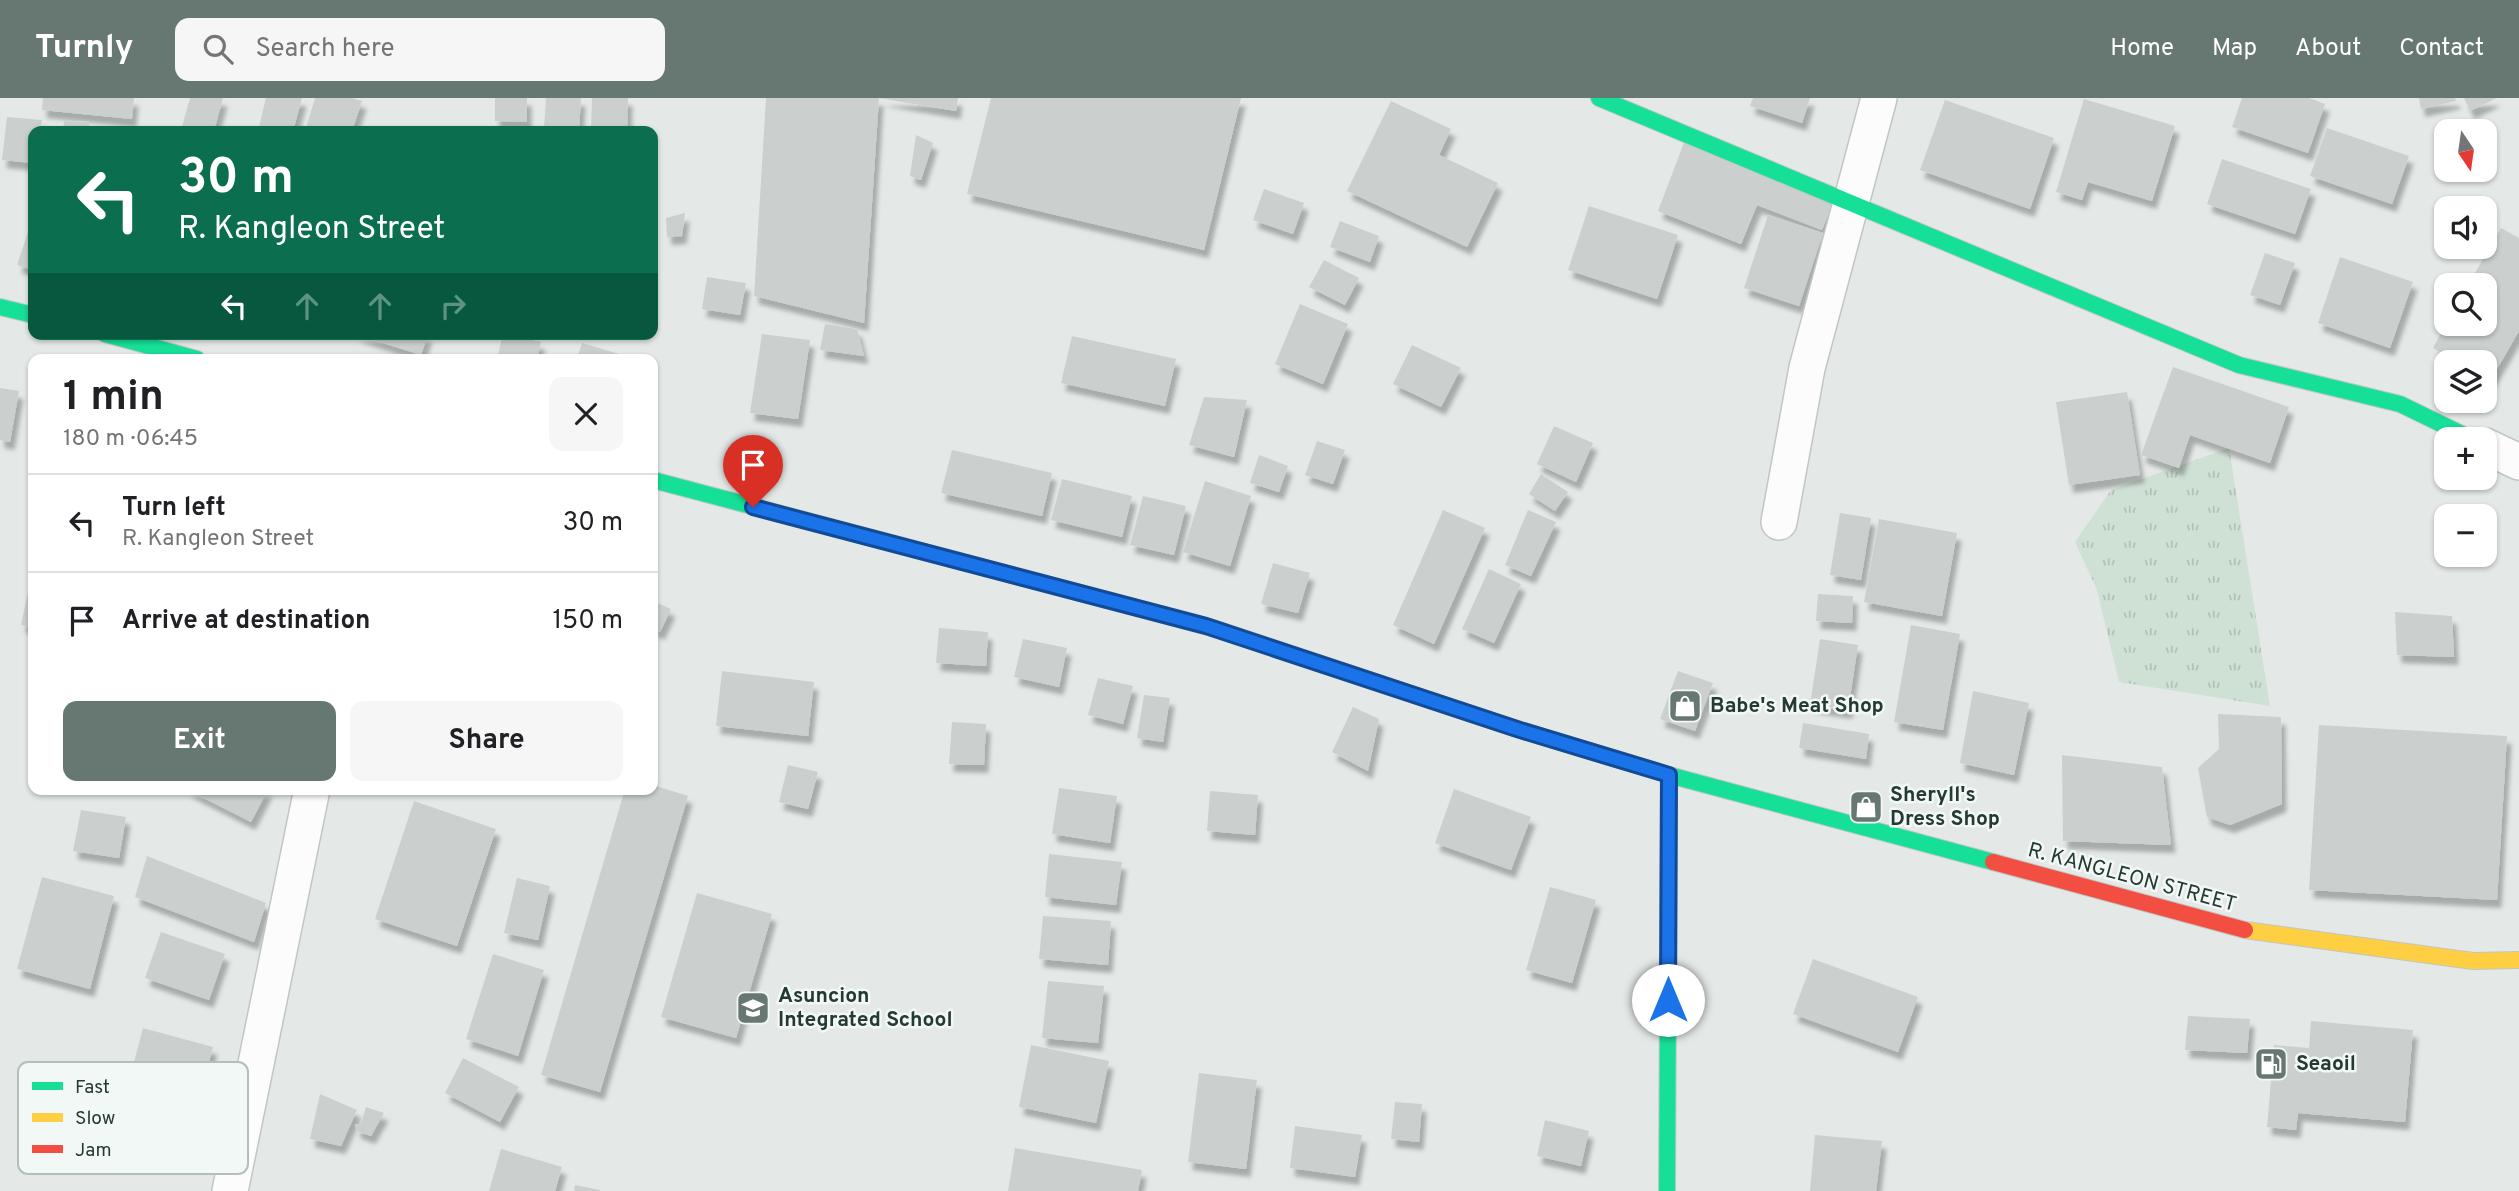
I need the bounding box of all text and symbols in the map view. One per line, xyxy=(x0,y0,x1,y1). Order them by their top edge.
search box xyxy=(175,18,665,81)
text: Turnly xyxy=(35,28,133,70)
icon: search xyxy=(199,30,237,68)
text: Search here xyxy=(255,33,394,66)
text: Home xyxy=(2110,34,2174,64)
text: Map xyxy=(2212,34,2257,64)
text: About xyxy=(2295,34,2361,64)
text: Contact xyxy=(2399,34,2484,64)
north arrow xyxy=(2434,119,2497,182)
map controls xyxy=(2434,119,2497,567)
text: 30 m xyxy=(178,149,294,211)
icon: left xyxy=(63,154,154,245)
button: sound xyxy=(2434,196,2497,259)
text: R. Kangleon Street xyxy=(178,210,445,250)
button: search xyxy=(2434,273,2497,336)
icon: left xyxy=(215,287,253,325)
icon: ahead xyxy=(288,287,326,325)
icon: ahead xyxy=(361,287,399,325)
icon: right xyxy=(434,287,472,325)
button: layers xyxy=(2434,350,2497,413)
text: 1 min xyxy=(63,372,164,425)
button: close xyxy=(549,377,623,451)
text: 180 m · 06:45 xyxy=(63,425,198,454)
button: + xyxy=(2434,427,2497,490)
pin xyxy=(723,435,783,507)
icon: arrive xyxy=(734,446,772,484)
text: Turn left xyxy=(122,492,226,525)
icon: left xyxy=(63,504,101,542)
button: − xyxy=(2434,504,2497,567)
text: 30 m xyxy=(563,507,623,540)
text: R. Kangleon Street xyxy=(122,525,314,554)
icon: arrive xyxy=(63,602,101,640)
text: Arrive at destination xyxy=(122,605,370,638)
text: 150 m xyxy=(552,605,623,638)
shop icon: Babe's Meat Shop xyxy=(1666,687,1704,725)
place label: Babe's Meat Shop xyxy=(1710,693,1884,720)
button: Exit xyxy=(63,701,336,781)
button: Share xyxy=(350,701,623,781)
place label: Sheryll's Dress Shop xyxy=(1890,782,2000,833)
shop icon: Sheryll's Dress Shop xyxy=(1847,788,1885,826)
street label: R. KANGLEON STREET xyxy=(2025,837,2239,919)
position arrow xyxy=(1631,963,1705,1037)
place label: Asuncion Integrated School xyxy=(778,983,953,1034)
school or university icon: Asuncion Integrated School xyxy=(734,989,772,1027)
fuel station icon: Seaoil xyxy=(2252,1045,2290,1083)
place label: Seaoil xyxy=(2296,1051,2356,1078)
legend xyxy=(18,1062,248,1174)
text: Fast xyxy=(75,1076,110,1100)
text: Slow xyxy=(75,1107,115,1131)
text: Jam xyxy=(75,1139,112,1163)

